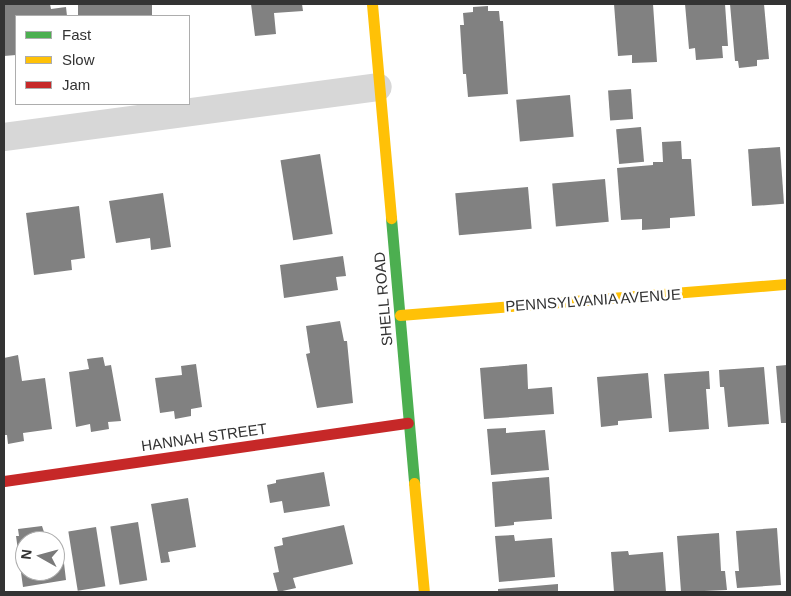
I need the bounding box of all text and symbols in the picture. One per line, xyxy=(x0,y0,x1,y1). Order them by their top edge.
legend xyxy=(15,15,190,105)
text: Fast xyxy=(62,26,91,43)
text: Slow xyxy=(62,51,95,68)
text: Jam xyxy=(62,76,90,93)
street label: SHELL ROAD xyxy=(370,251,396,347)
street label: PENNSYLVANIA AVENUE xyxy=(504,285,682,315)
street label: HANNAH STREET xyxy=(140,419,268,455)
north arrow xyxy=(15,531,65,581)
text: N xyxy=(18,548,35,560)

